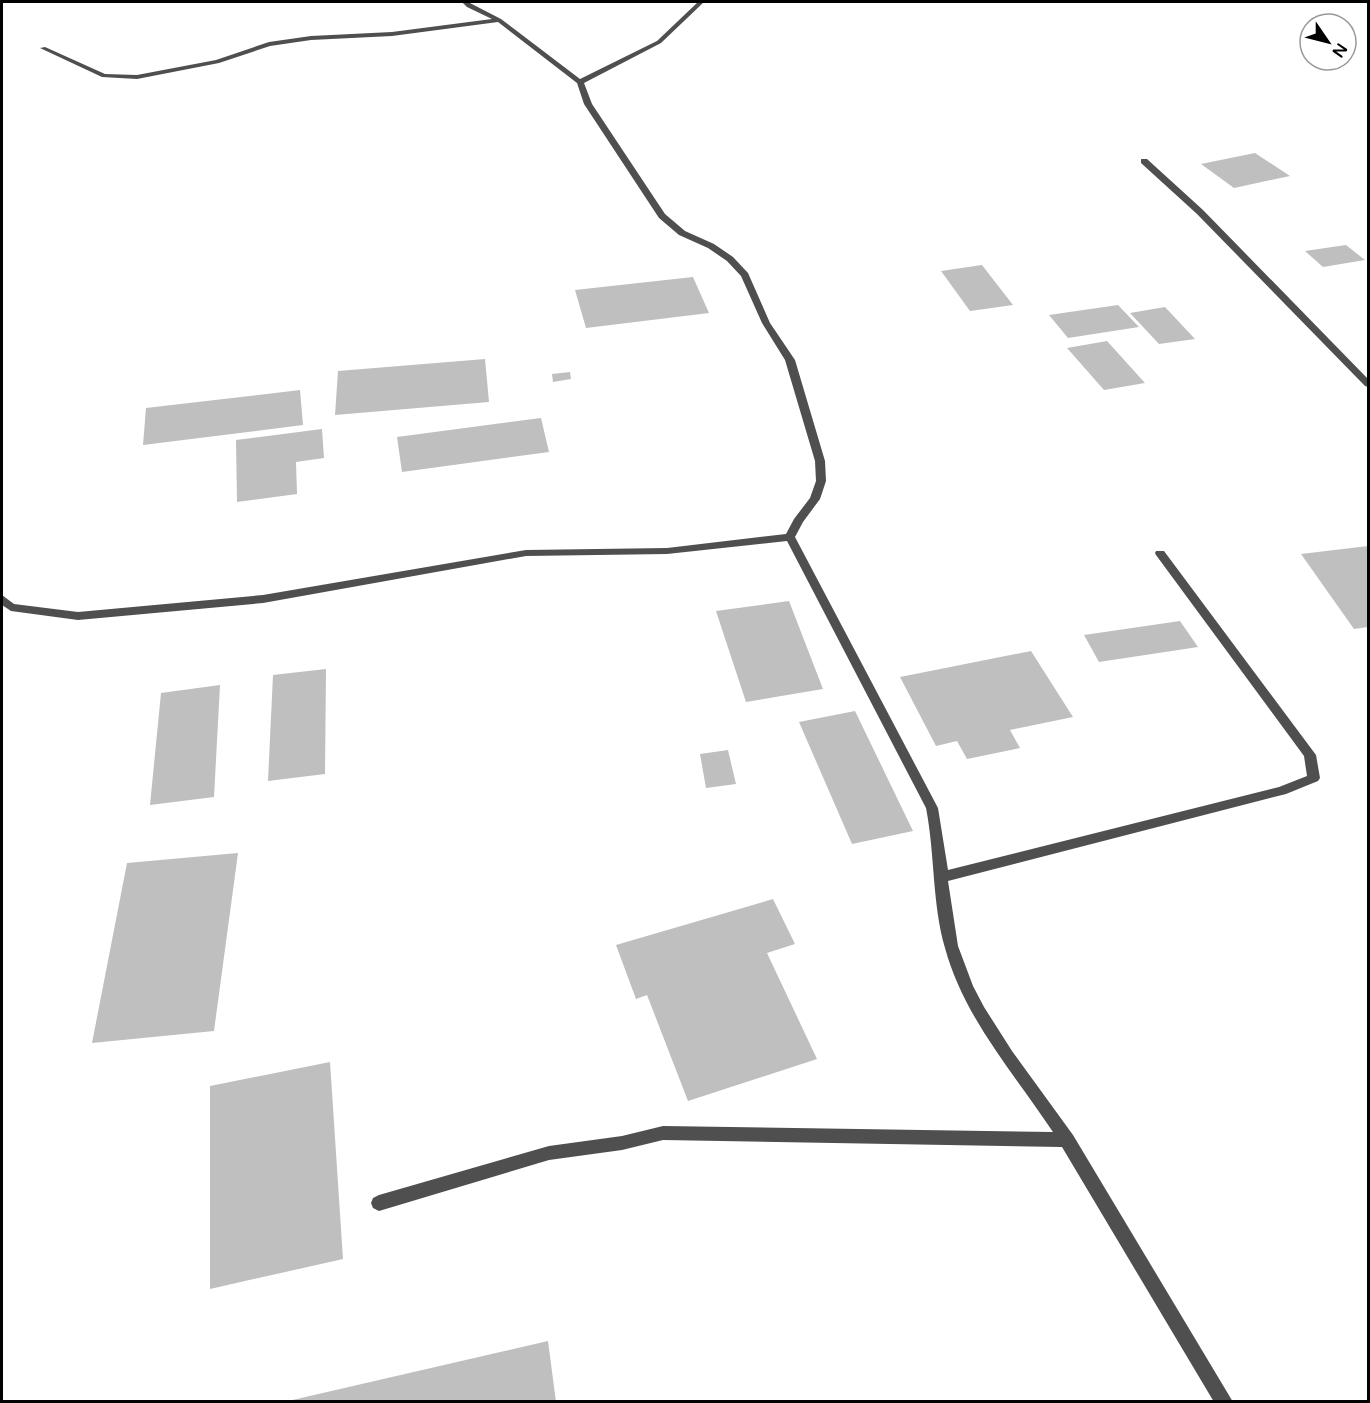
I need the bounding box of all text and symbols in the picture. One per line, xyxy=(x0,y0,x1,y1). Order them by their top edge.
north arrow xyxy=(1298,12,1358,72)
text: N xyxy=(1328,39,1351,61)

